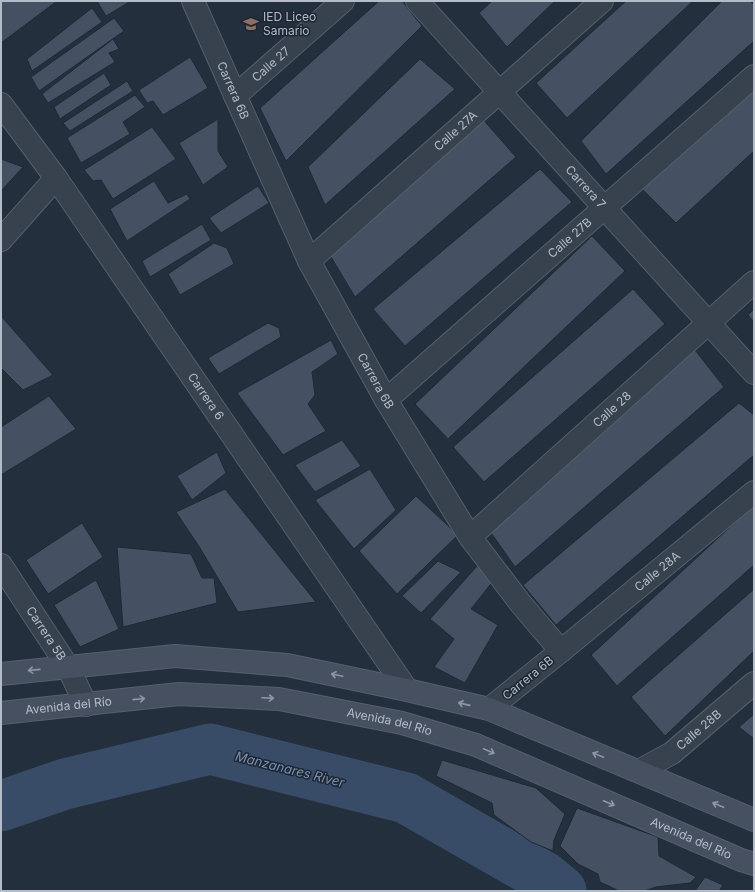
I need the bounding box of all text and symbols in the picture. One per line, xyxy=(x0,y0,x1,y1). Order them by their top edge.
place label: IED Liceo Samario xyxy=(263,9,316,38)
school or university icon: IED Liceo Samario xyxy=(242,15,260,33)
street label: Calle 27 xyxy=(249,43,293,85)
street label: Carrera 6B xyxy=(214,59,253,122)
street label: Calle 27A xyxy=(431,107,480,154)
street label: Carrera 7 xyxy=(563,162,609,212)
street label: Calle 27B xyxy=(544,214,595,261)
street label: Carrera 6B xyxy=(354,350,398,412)
street label: Carrera 6 xyxy=(185,370,227,422)
street label: Calle 28 xyxy=(589,388,634,430)
street label: Calle 28A xyxy=(631,548,683,594)
street label: Carrera 5B xyxy=(23,603,70,663)
street label: Carrera 6B xyxy=(499,652,556,703)
one-way arrow xyxy=(28,667,41,674)
one-way arrow xyxy=(331,671,344,679)
street label: Avenida del Río xyxy=(25,693,113,717)
one-way arrow xyxy=(261,694,274,702)
one-way arrow xyxy=(132,695,145,703)
one-way arrow xyxy=(458,699,471,707)
street label: Avenida del Río xyxy=(346,704,434,739)
street label: Calle 28B xyxy=(673,706,724,753)
water label: Manzanares River xyxy=(234,748,347,791)
one-way arrow xyxy=(483,748,495,755)
one-way arrow xyxy=(593,750,605,758)
one-way arrow xyxy=(602,799,614,807)
one-way arrow xyxy=(713,801,725,808)
street label: Avenida del Río xyxy=(648,814,734,862)

